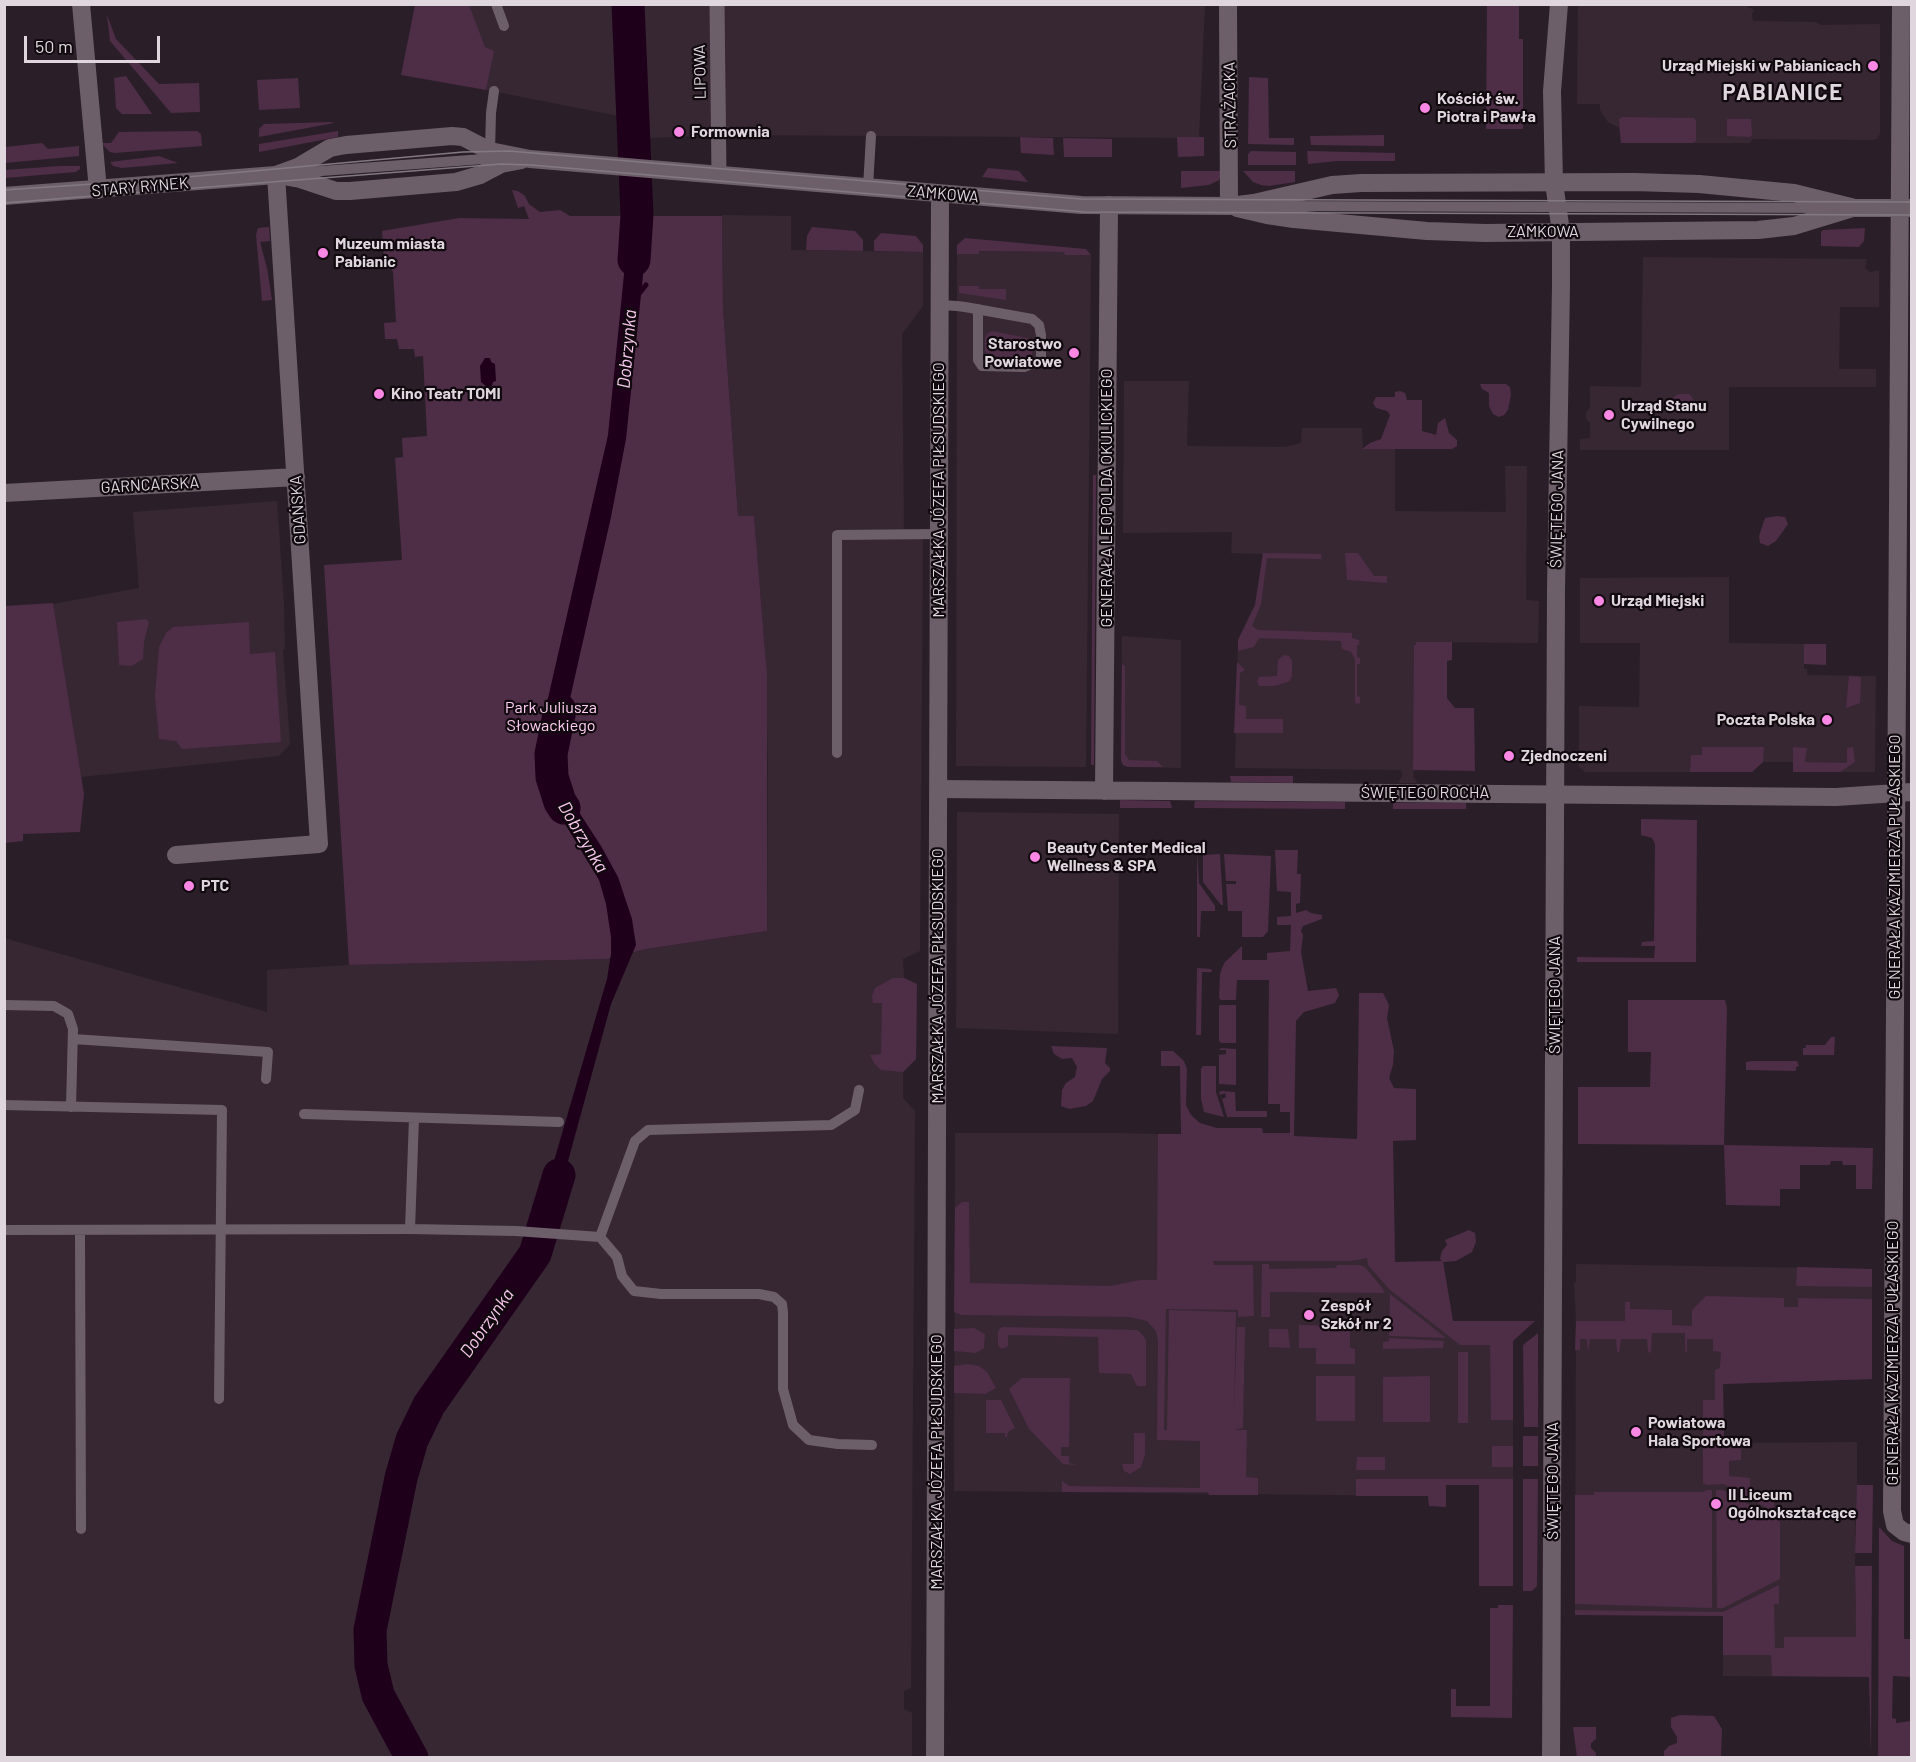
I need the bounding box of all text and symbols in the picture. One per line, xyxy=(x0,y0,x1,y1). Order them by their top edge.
scale bar xyxy=(27,24,164,62)
text: 50 m xyxy=(35,35,73,57)
street label: LIPOWA xyxy=(690,44,710,100)
place label: Urząd Miejski w Pabianicach xyxy=(1662,56,1861,76)
marker: Urząd Miejski w Pabianicach xyxy=(1866,59,1880,73)
street label: STRAŻACKA xyxy=(1220,62,1240,148)
district label: PABIANICE xyxy=(1723,80,1843,106)
place label: Kościół św. Piotra i Pawła xyxy=(1437,89,1536,127)
marker: Kościół św. Piotra i Pawła xyxy=(1418,101,1432,115)
place label: Formownia xyxy=(691,122,770,142)
marker: Formownia xyxy=(672,125,686,139)
street label: STARY RYNEK xyxy=(91,173,189,201)
street label: ZAMKOWA xyxy=(906,181,980,207)
street label: ZAMKOWA xyxy=(1507,222,1579,242)
place label: Muzeum miasta Pabianic xyxy=(335,234,445,272)
marker: Muzeum miasta Pabianic xyxy=(316,246,330,260)
water label: Dobrzynka xyxy=(613,308,641,390)
place label: Starostwo Powiatowe xyxy=(984,334,1062,372)
marker: Starostwo Powiatowe xyxy=(1067,346,1081,360)
street label: MARSZAŁKA JÓZEFA PIŁSUDSKIEGO xyxy=(929,362,949,618)
street label: GENERAŁA LEOPOLDA OKULICKIEGO xyxy=(1097,368,1117,628)
place label: Kino Teatr TOMI xyxy=(391,384,501,404)
marker: Kino Teatr TOMI xyxy=(372,387,386,401)
place label: Urząd Stanu Cywilnego xyxy=(1621,396,1707,434)
marker: Urząd Stanu Cywilnego xyxy=(1602,408,1616,422)
street label: ŚWIĘTEGO JANA xyxy=(1546,450,1568,568)
street label: GARNCARSKA xyxy=(100,473,200,497)
street label: GDAŃSKA xyxy=(286,475,310,545)
place label: Urząd Miejski xyxy=(1611,591,1704,611)
marker: Urząd Miejski xyxy=(1592,594,1606,608)
park label: Park Juliusza Słowackiego xyxy=(505,698,597,736)
place label: Poczta Polska xyxy=(1717,710,1815,730)
marker: Poczta Polska xyxy=(1820,713,1834,727)
street label: GENERAŁA KAZIMIERZA PUŁASKIEGO xyxy=(1885,735,1905,999)
place label: Zjednoczeni xyxy=(1521,746,1607,766)
marker: Zjednoczeni xyxy=(1502,749,1516,763)
street label: ŚWIĘTEGO ROCHA xyxy=(1361,783,1489,803)
water label: Dobrzynka xyxy=(553,797,613,877)
place label: Beauty Center Medical Wellness & SPA xyxy=(1047,838,1206,876)
street label: MARSZAŁKA JÓZEFA PIŁSUDSKIEGO xyxy=(928,848,948,1104)
marker: Beauty Center Medical Wellness & SPA xyxy=(1028,850,1042,864)
place label: PTC xyxy=(201,876,229,896)
marker: PTC xyxy=(182,879,196,893)
street label: ŚWIĘTEGO JANA xyxy=(1545,936,1565,1054)
street label: GENERAŁA KAZIMIERZA PUŁASKIEGO xyxy=(1883,1221,1903,1485)
water label: Dobrzynka xyxy=(455,1284,519,1362)
place label: Zespół Szkół nr 2 xyxy=(1321,1296,1392,1334)
marker: Zespół Szkół nr 2 xyxy=(1302,1308,1316,1322)
street label: MARSZAŁKA JÓZEFA PIŁSUDSKIEGO xyxy=(927,1334,947,1590)
place label: Powiatowa Hala Sportowa xyxy=(1648,1413,1751,1451)
street label: ŚWIĘTEGO JANA xyxy=(1543,1422,1563,1540)
marker: Powiatowa Hala Sportowa xyxy=(1629,1425,1643,1439)
place label: II Liceum Ogólnokształcące xyxy=(1728,1485,1856,1523)
marker: II Liceum Ogólnokształcące xyxy=(1709,1497,1723,1511)

